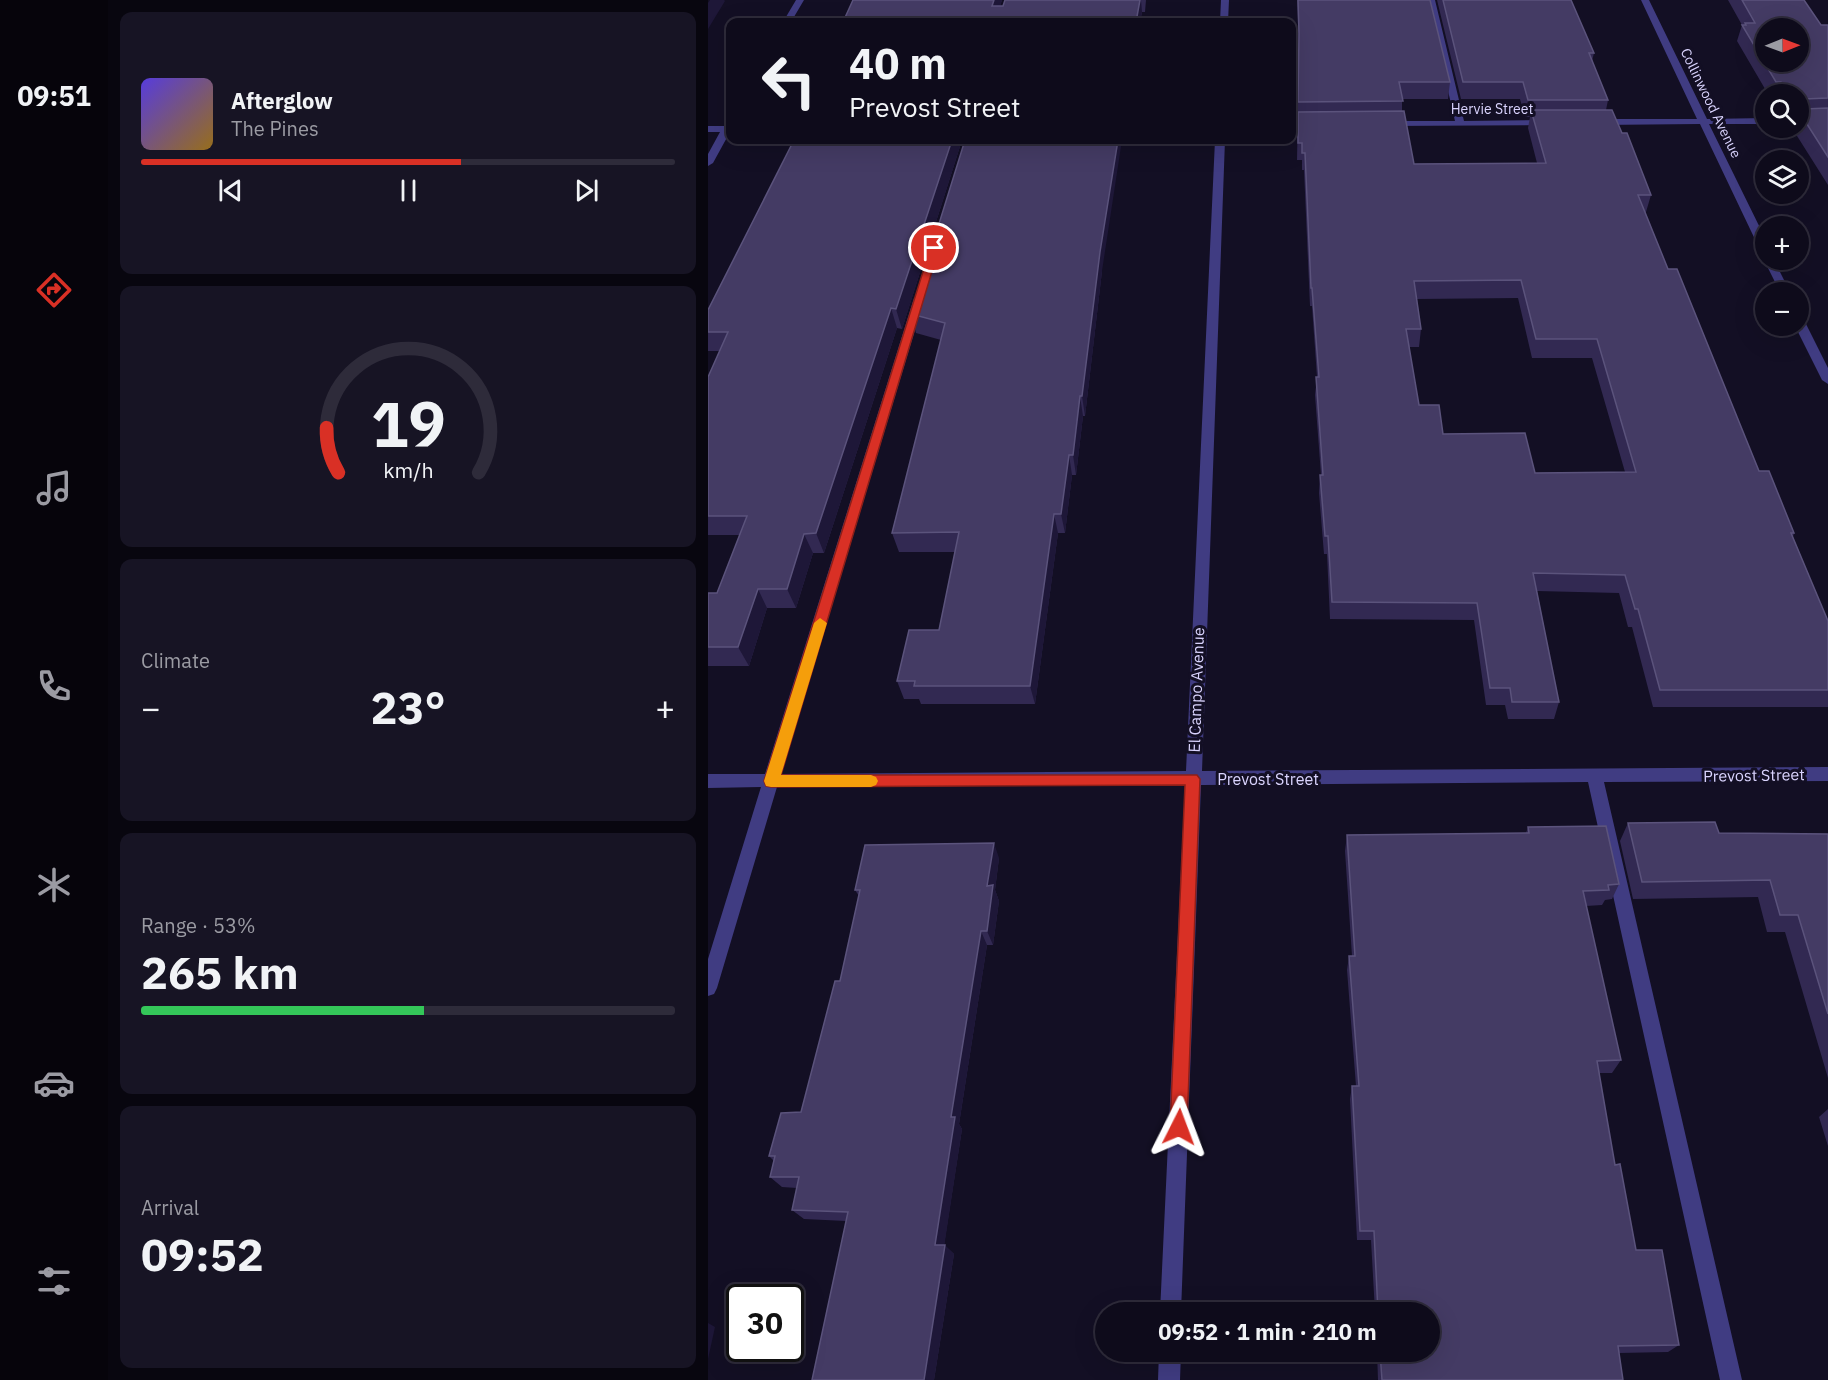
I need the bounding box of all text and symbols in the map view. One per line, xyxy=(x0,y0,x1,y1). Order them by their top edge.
north arrow xyxy=(1755,18,1809,72)
map controls xyxy=(1755,18,1809,336)
text: 40 m xyxy=(849,36,947,91)
icon: left xyxy=(750,42,828,120)
street label: Collinwood Avenue xyxy=(1677,45,1746,161)
text: 09:51 xyxy=(17,78,91,113)
button: search xyxy=(1755,84,1809,138)
text: Afterglow xyxy=(231,86,333,115)
text: Prevost Street xyxy=(849,89,1021,124)
street label: Hervie Street xyxy=(1451,100,1533,118)
text: The Pines xyxy=(231,115,319,142)
button: layers xyxy=(1755,150,1809,204)
icon: previous xyxy=(214,174,247,207)
icon: pause xyxy=(392,174,425,207)
icon: next xyxy=(570,174,603,207)
button: + xyxy=(1755,216,1809,270)
pin xyxy=(908,222,959,273)
icon: arrive xyxy=(917,231,950,264)
icon: directions xyxy=(33,269,75,311)
button: − xyxy=(1755,282,1809,336)
text: 19 xyxy=(371,384,445,465)
text: km/h xyxy=(383,457,433,485)
icon: music xyxy=(33,467,75,509)
street label: El Campo Avenue xyxy=(1184,627,1208,753)
text: Climate xyxy=(141,647,210,674)
icon: phone xyxy=(33,665,75,707)
text: 23° xyxy=(370,678,446,736)
text: − xyxy=(141,686,161,729)
text: + xyxy=(655,686,675,729)
street label: Prevost Street xyxy=(1703,764,1805,786)
street label: Prevost Street xyxy=(1217,769,1319,789)
icon: climate xyxy=(33,864,75,906)
text: Range · 53% xyxy=(141,912,256,939)
text: 265 km xyxy=(141,943,299,1001)
icon: car xyxy=(33,1062,75,1104)
position arrow xyxy=(1147,1095,1211,1159)
text: Arrival xyxy=(141,1194,199,1221)
text: 09:52 xyxy=(141,1225,264,1283)
icon: filters xyxy=(33,1260,75,1302)
speed limit sign: 30 xyxy=(726,1284,804,1362)
text: 09:52 · 1 min · 210 m xyxy=(1158,1317,1377,1346)

